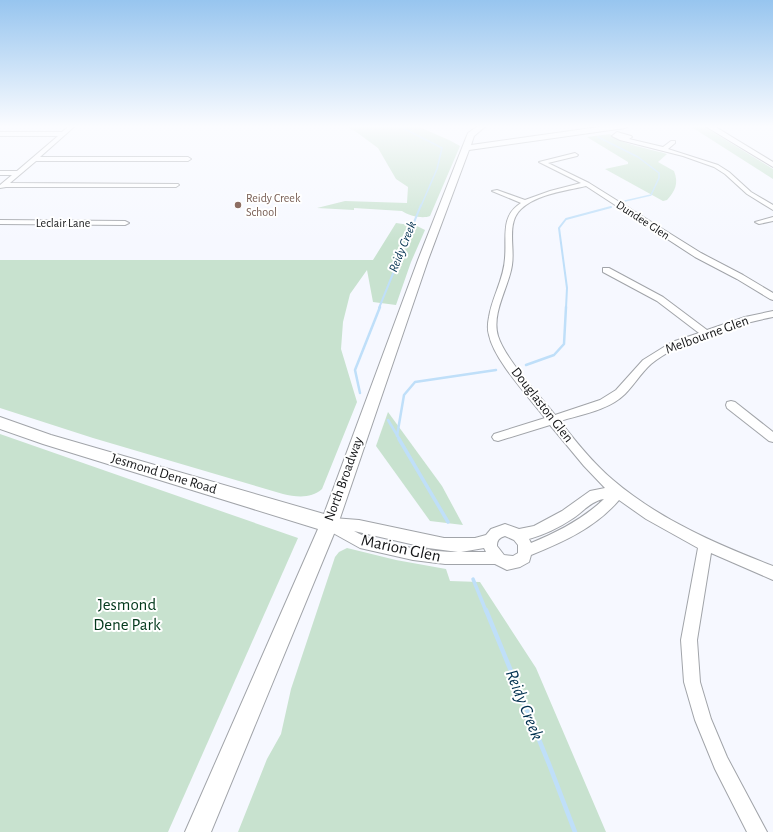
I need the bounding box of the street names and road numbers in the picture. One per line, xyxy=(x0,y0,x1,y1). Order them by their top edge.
street label: Dundee Glen xyxy=(614,198,672,242)
street label: Leclair Lane xyxy=(36,217,90,229)
street label: Melbourne Glen xyxy=(663,313,751,357)
street label: Douglaston Glen xyxy=(508,365,576,445)
street label: North Broadway xyxy=(322,435,366,523)
street label: Jesmond Dene Road xyxy=(109,451,219,497)
street label: Marion Glen xyxy=(360,531,442,565)

